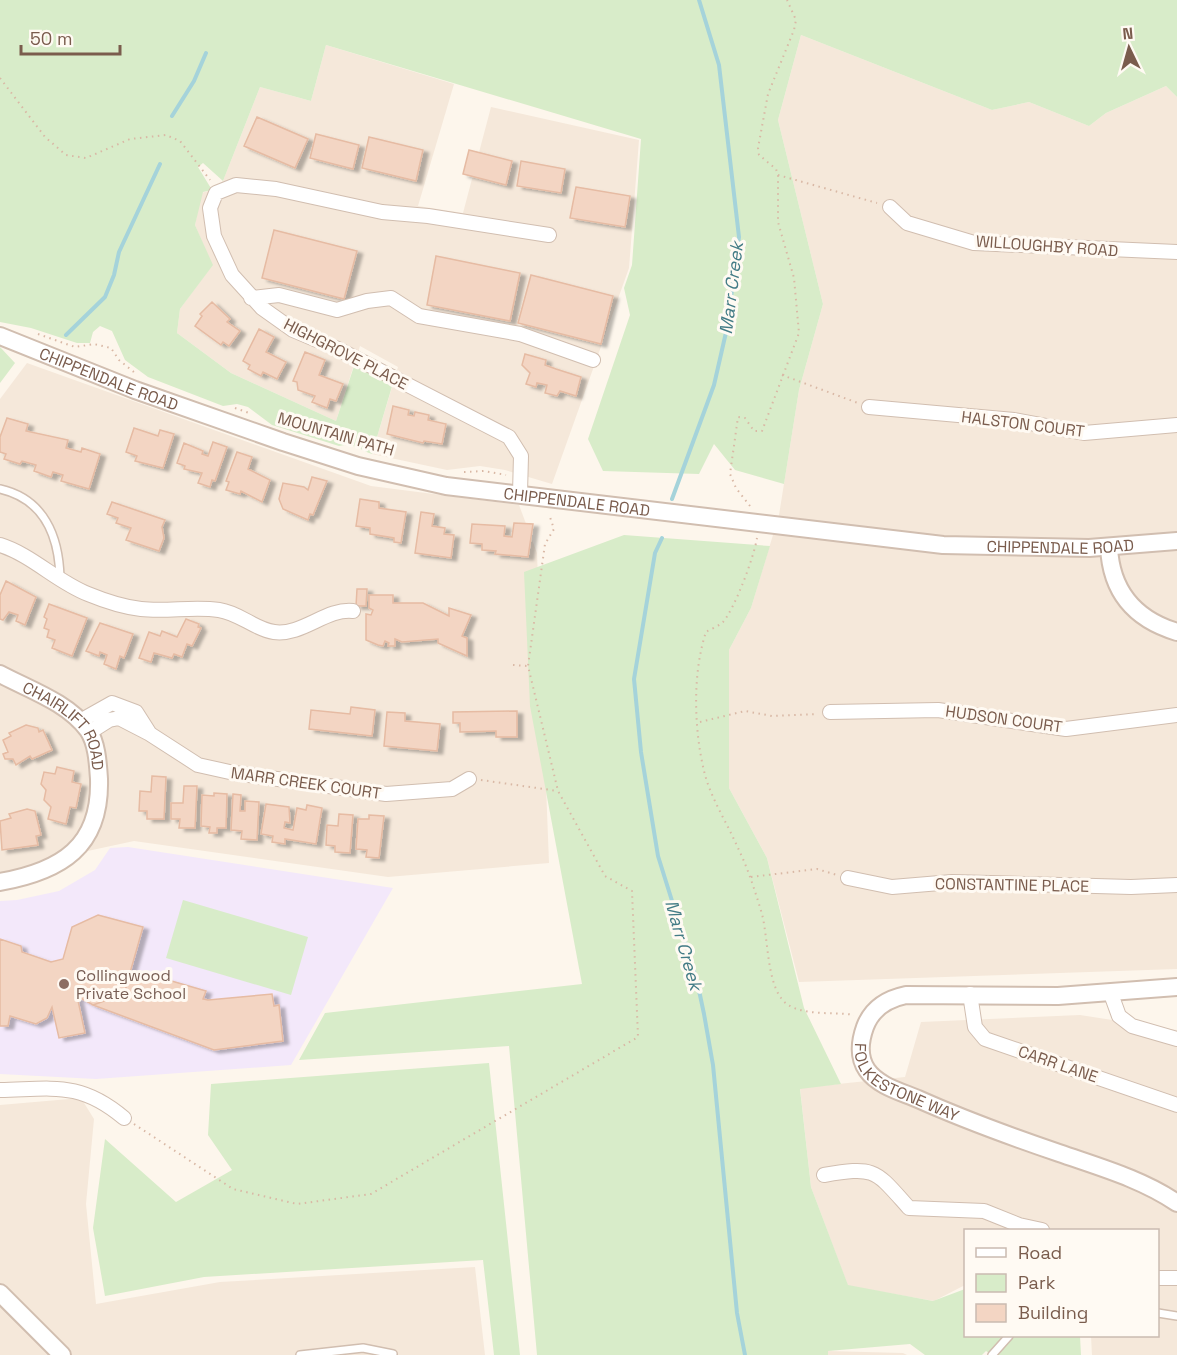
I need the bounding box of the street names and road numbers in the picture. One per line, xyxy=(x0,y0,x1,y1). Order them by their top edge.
street label: WILLOUGHBY ROAD xyxy=(975,231,1119,261)
street label: HIGHGROVE PLACE xyxy=(280,314,412,394)
street label: CHIPPENDALE ROAD xyxy=(36,342,181,415)
street label: HALSTON COURT xyxy=(960,406,1086,442)
street label: MOUNTAIN PATH xyxy=(275,407,397,461)
street label: CHIPPENDALE ROAD xyxy=(502,482,651,521)
street label: CHIPPENDALE ROAD xyxy=(986,534,1135,559)
street label: CHAIRLIFT ROAD xyxy=(19,676,109,771)
street label: HUDSON COURT xyxy=(944,700,1064,738)
street label: MARR CREEK COURT xyxy=(230,762,382,804)
street label: CONSTANTINE PLACE xyxy=(935,873,1089,897)
street label: CARR LANE xyxy=(1015,1041,1101,1087)
street label: FOLKESTONE WAY xyxy=(850,1042,962,1126)

